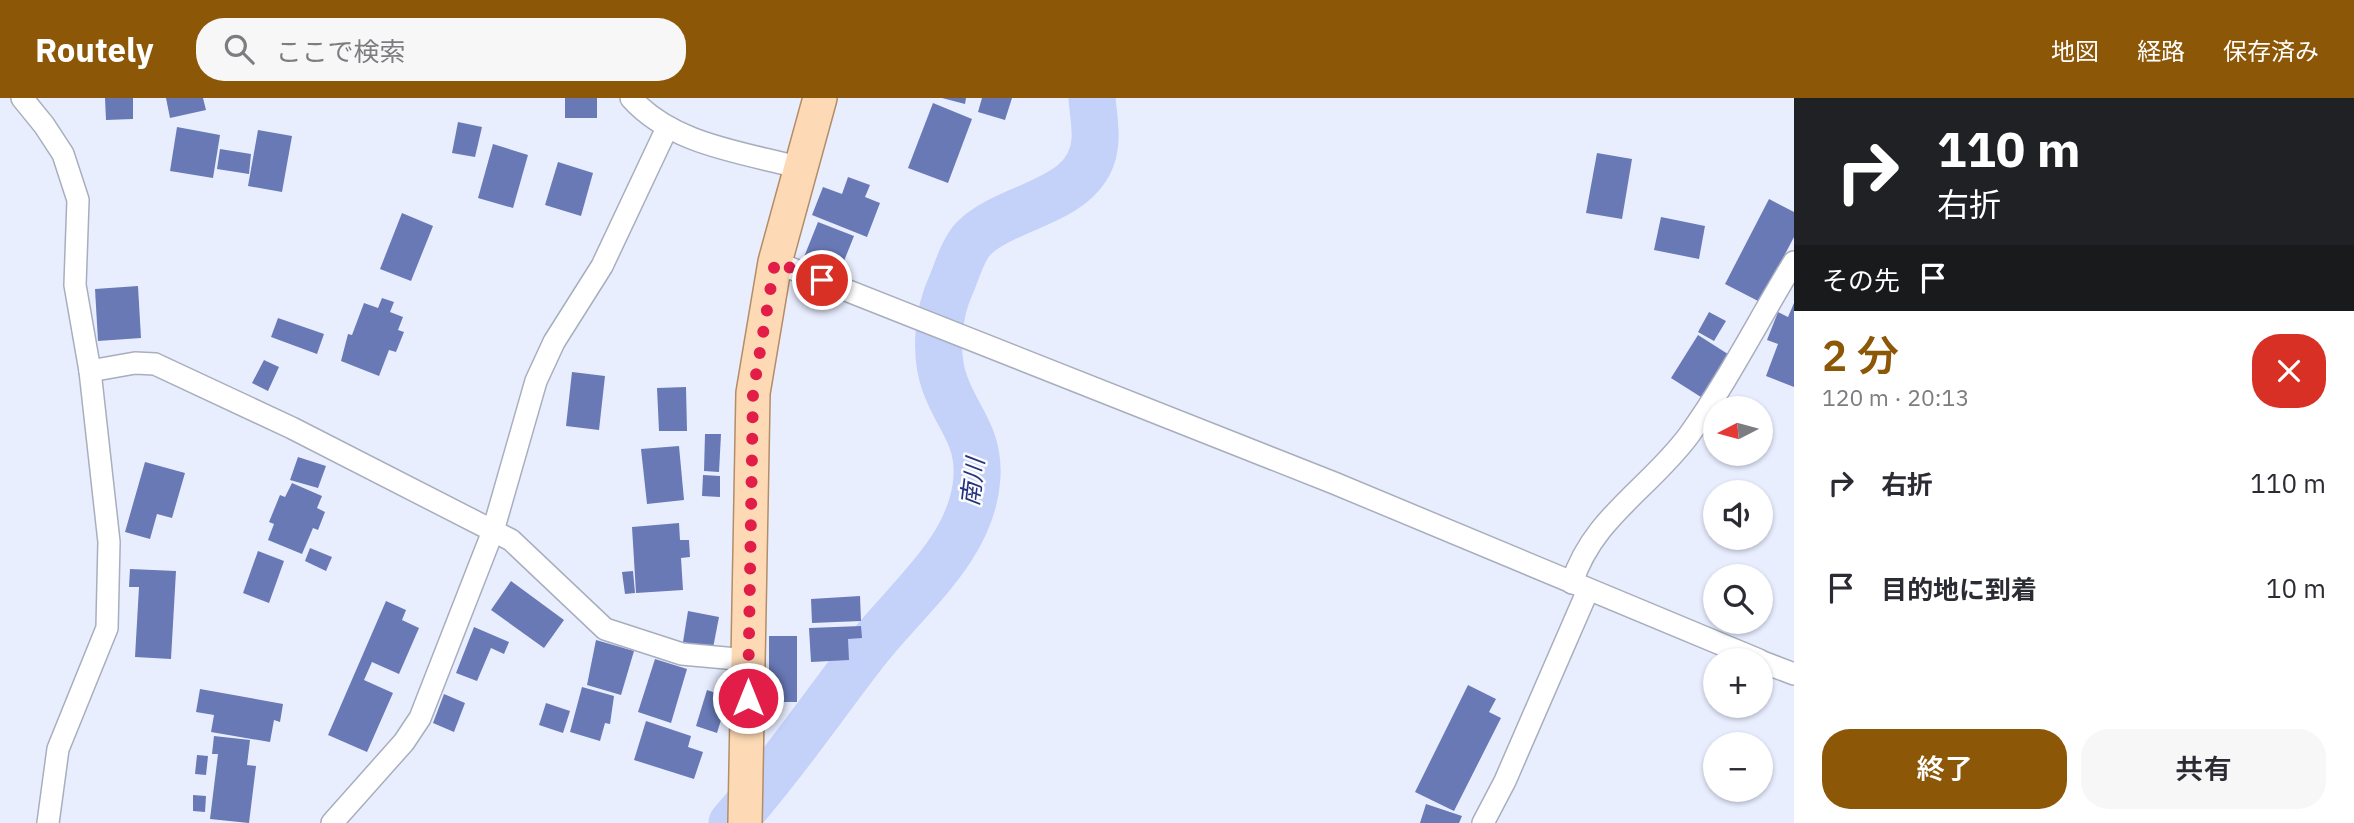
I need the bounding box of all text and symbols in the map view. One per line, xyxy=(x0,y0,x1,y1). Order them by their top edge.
search box xyxy=(196,18,686,81)
text: Routely xyxy=(35,28,154,71)
icon: search xyxy=(220,30,258,68)
text: ここで検索 xyxy=(276,34,406,68)
text: 地図 xyxy=(2051,35,2099,67)
text: 経路 xyxy=(2137,35,2185,67)
text: 保存済み xyxy=(2223,35,2319,67)
text: 110 m xyxy=(1937,117,2081,180)
icon: right xyxy=(1822,126,1913,217)
text: 右折 xyxy=(1937,183,2001,225)
pin xyxy=(792,250,852,310)
icon: arrive xyxy=(1914,259,1952,297)
icon: arrive xyxy=(803,261,841,299)
text: その先 xyxy=(1822,263,1900,297)
text: 2 分 xyxy=(1822,328,1899,383)
button: close xyxy=(2252,334,2326,408)
text: 120 m · 20:13 xyxy=(1822,382,1969,412)
north arrow xyxy=(1703,396,1773,466)
map controls xyxy=(1703,396,1773,802)
water label: 南川 xyxy=(953,453,991,508)
icon: right xyxy=(1822,464,1860,502)
text: 110 m xyxy=(2250,466,2326,500)
text: 右折 xyxy=(1881,467,1933,501)
button: sound xyxy=(1703,480,1773,550)
button: search xyxy=(1703,564,1773,634)
icon: arrive xyxy=(1822,569,1860,607)
text: 10 m xyxy=(2266,571,2326,605)
text: 目的地に到着 xyxy=(1881,572,2037,606)
button: + xyxy=(1703,648,1773,718)
position arrow xyxy=(711,661,785,735)
button: 終了 xyxy=(1822,729,2067,809)
button: 共有 xyxy=(2081,729,2326,809)
button: − xyxy=(1703,732,1773,802)

